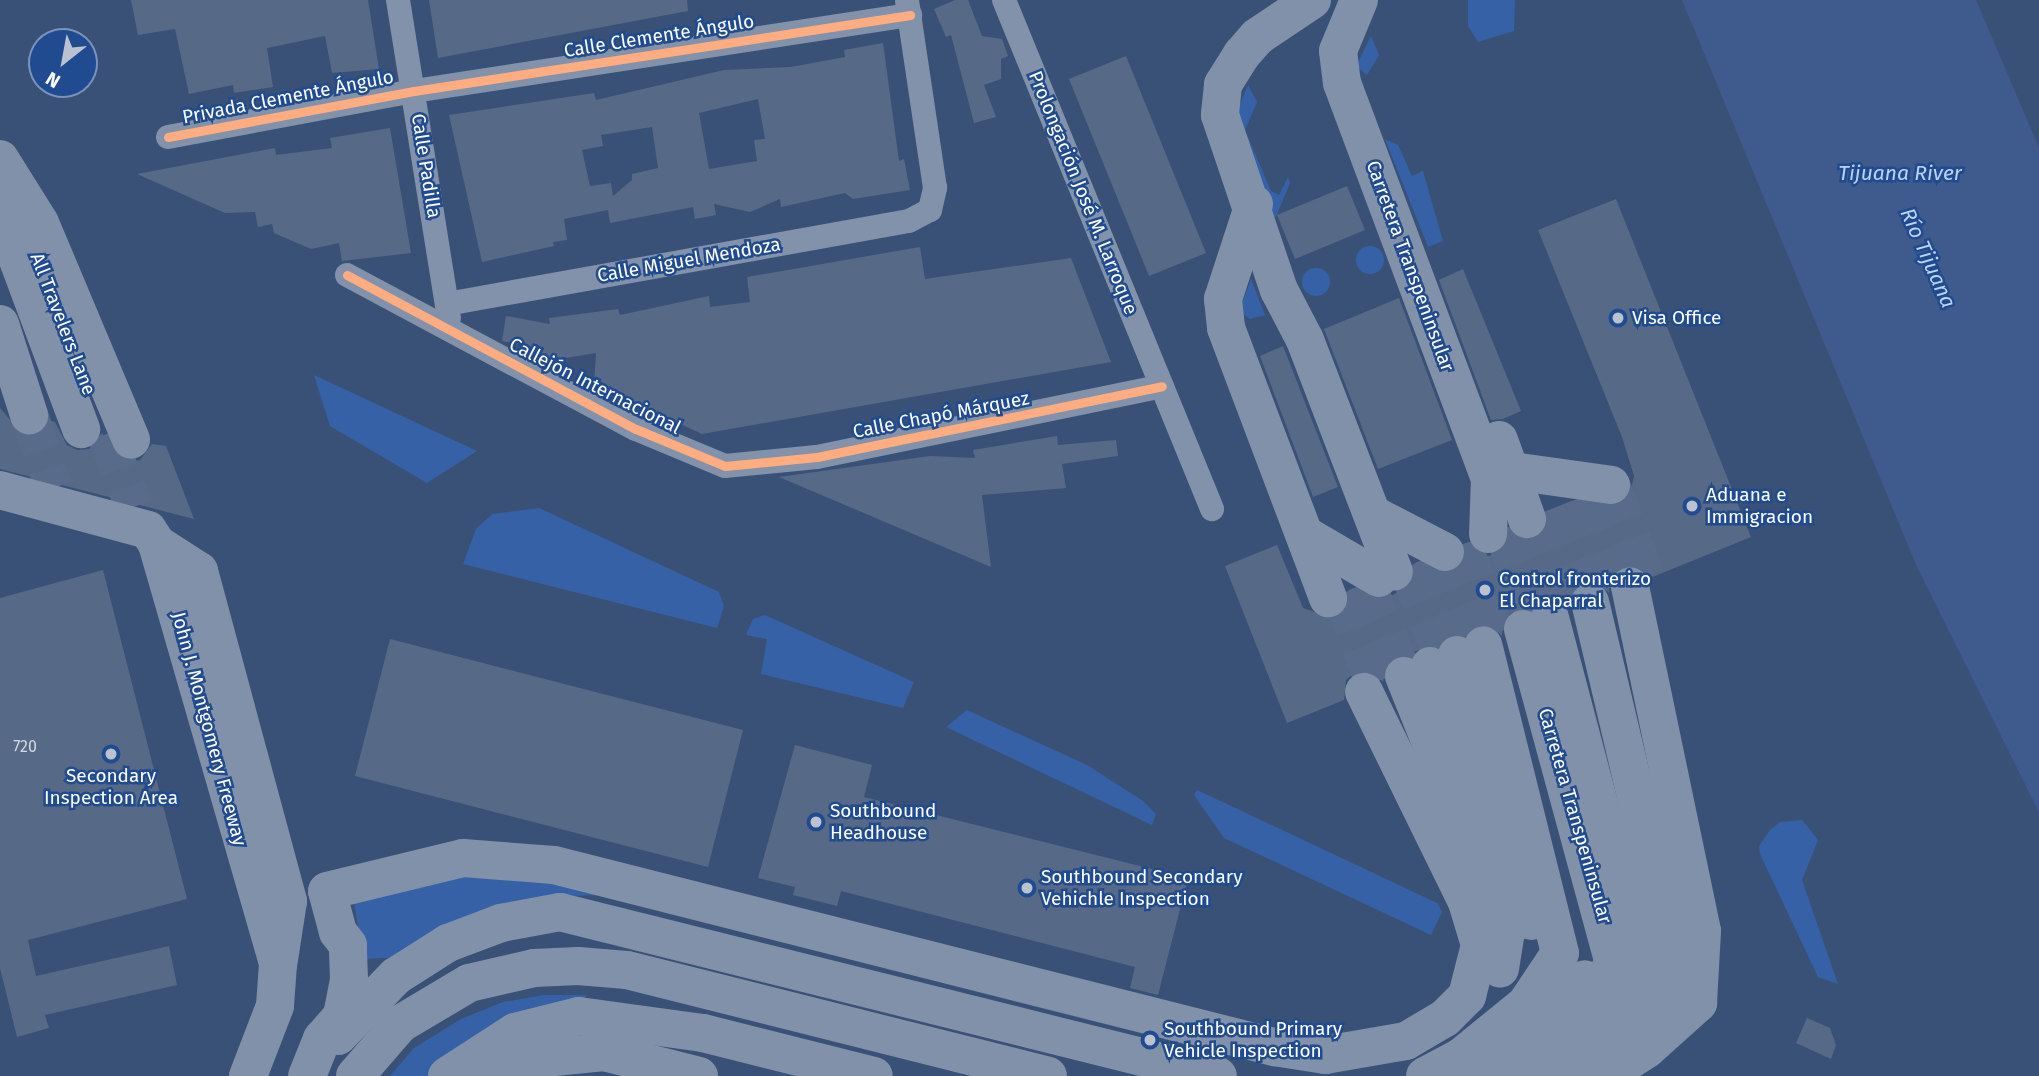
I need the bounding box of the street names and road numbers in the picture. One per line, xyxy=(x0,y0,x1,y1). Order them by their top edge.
street label: Calle Clemente Ángulo xyxy=(562,10,756,62)
street label: Privada Clemente Ángulo xyxy=(180,65,396,129)
street label: Prolongación José M. Larroque xyxy=(1024,68,1142,318)
street label: Calle Padilla xyxy=(406,112,446,220)
street label: Carretera Transpeninsular xyxy=(1361,157,1459,375)
street label: Calle Miguel Mendoza xyxy=(596,233,782,287)
street label: All Travelers Lane xyxy=(25,250,101,398)
street label: Callejón Internacional xyxy=(505,333,685,439)
street label: Calle Chapó Márquez xyxy=(851,387,1031,443)
street label: John J. Montgomery Freeway xyxy=(167,610,251,848)
street label: Carretera Transpeninsular xyxy=(1533,706,1617,926)

